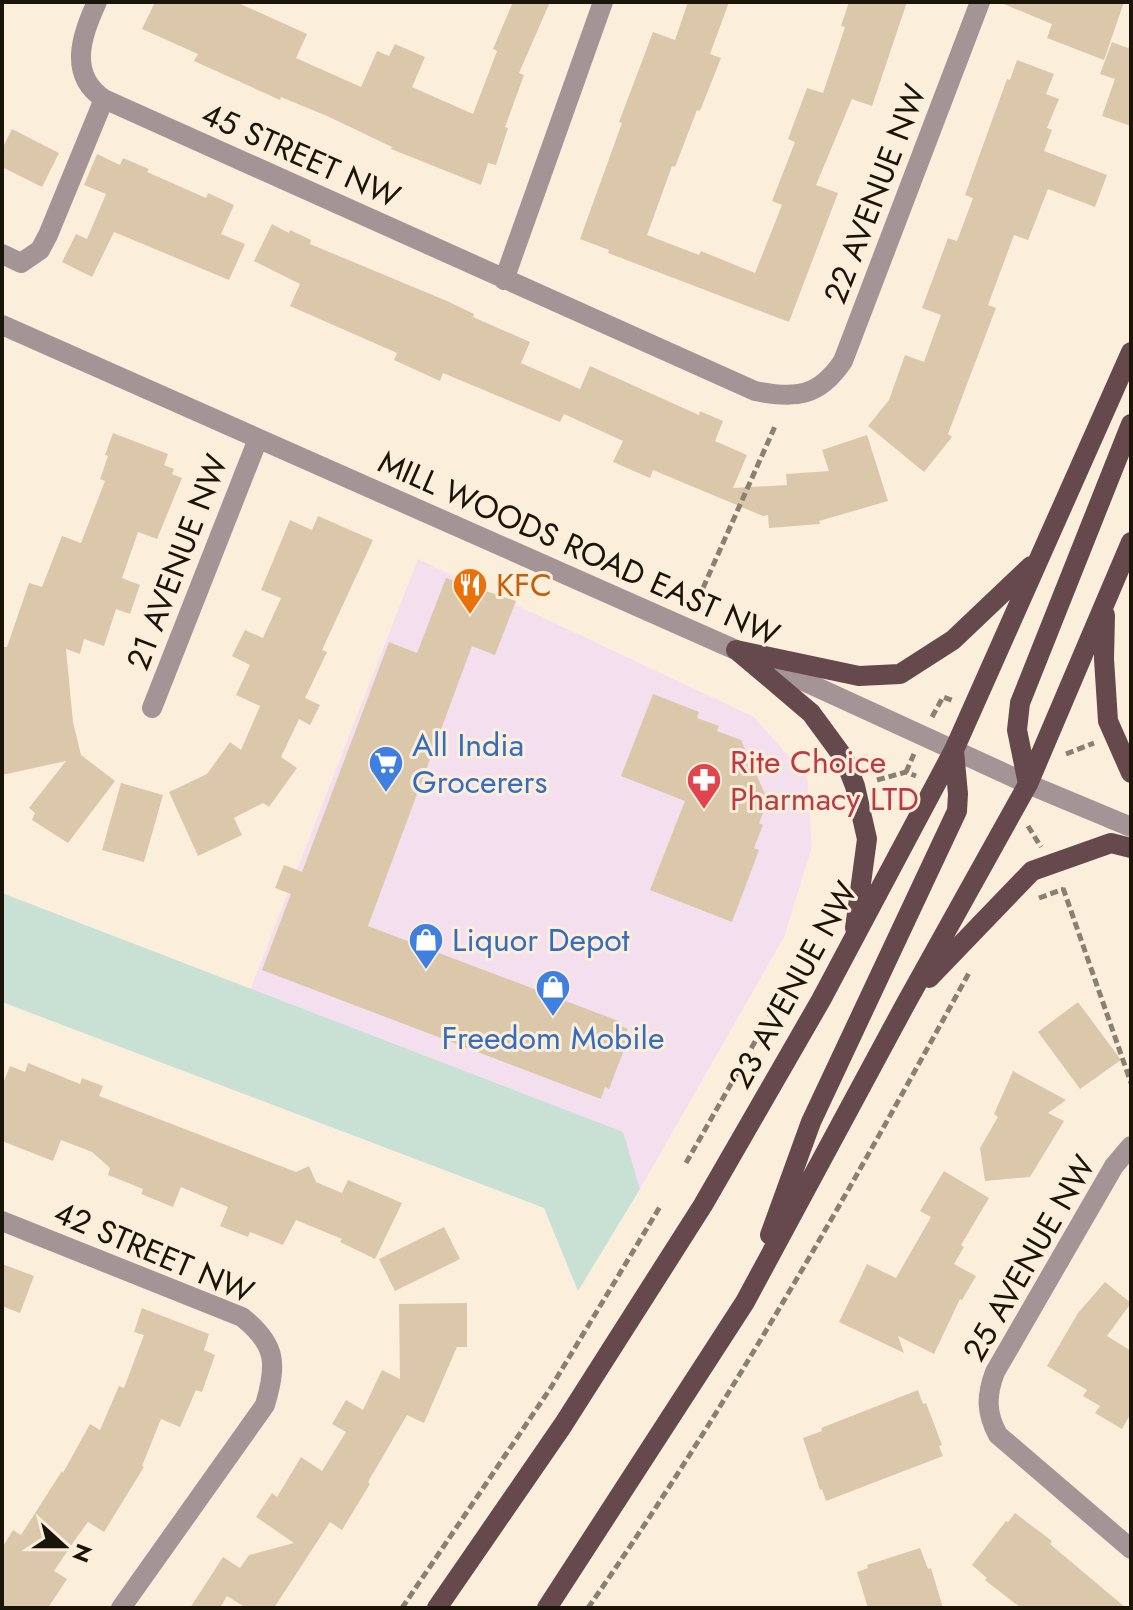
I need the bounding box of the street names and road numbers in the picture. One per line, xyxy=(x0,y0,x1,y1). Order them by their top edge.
street label: 22 AVENUE NW xyxy=(812,78,938,310)
street label: 45 STREET NW xyxy=(194,91,408,219)
street label: MILL WOODS ROAD EAST NW xyxy=(371,439,787,658)
street label: 21 AVENUE NW xyxy=(115,447,239,676)
street label: 23 AVENUE NW xyxy=(717,873,869,1097)
street label: 25 AVENUE NW xyxy=(951,1146,1107,1370)
street label: 42 STREET NW xyxy=(47,1189,261,1315)

